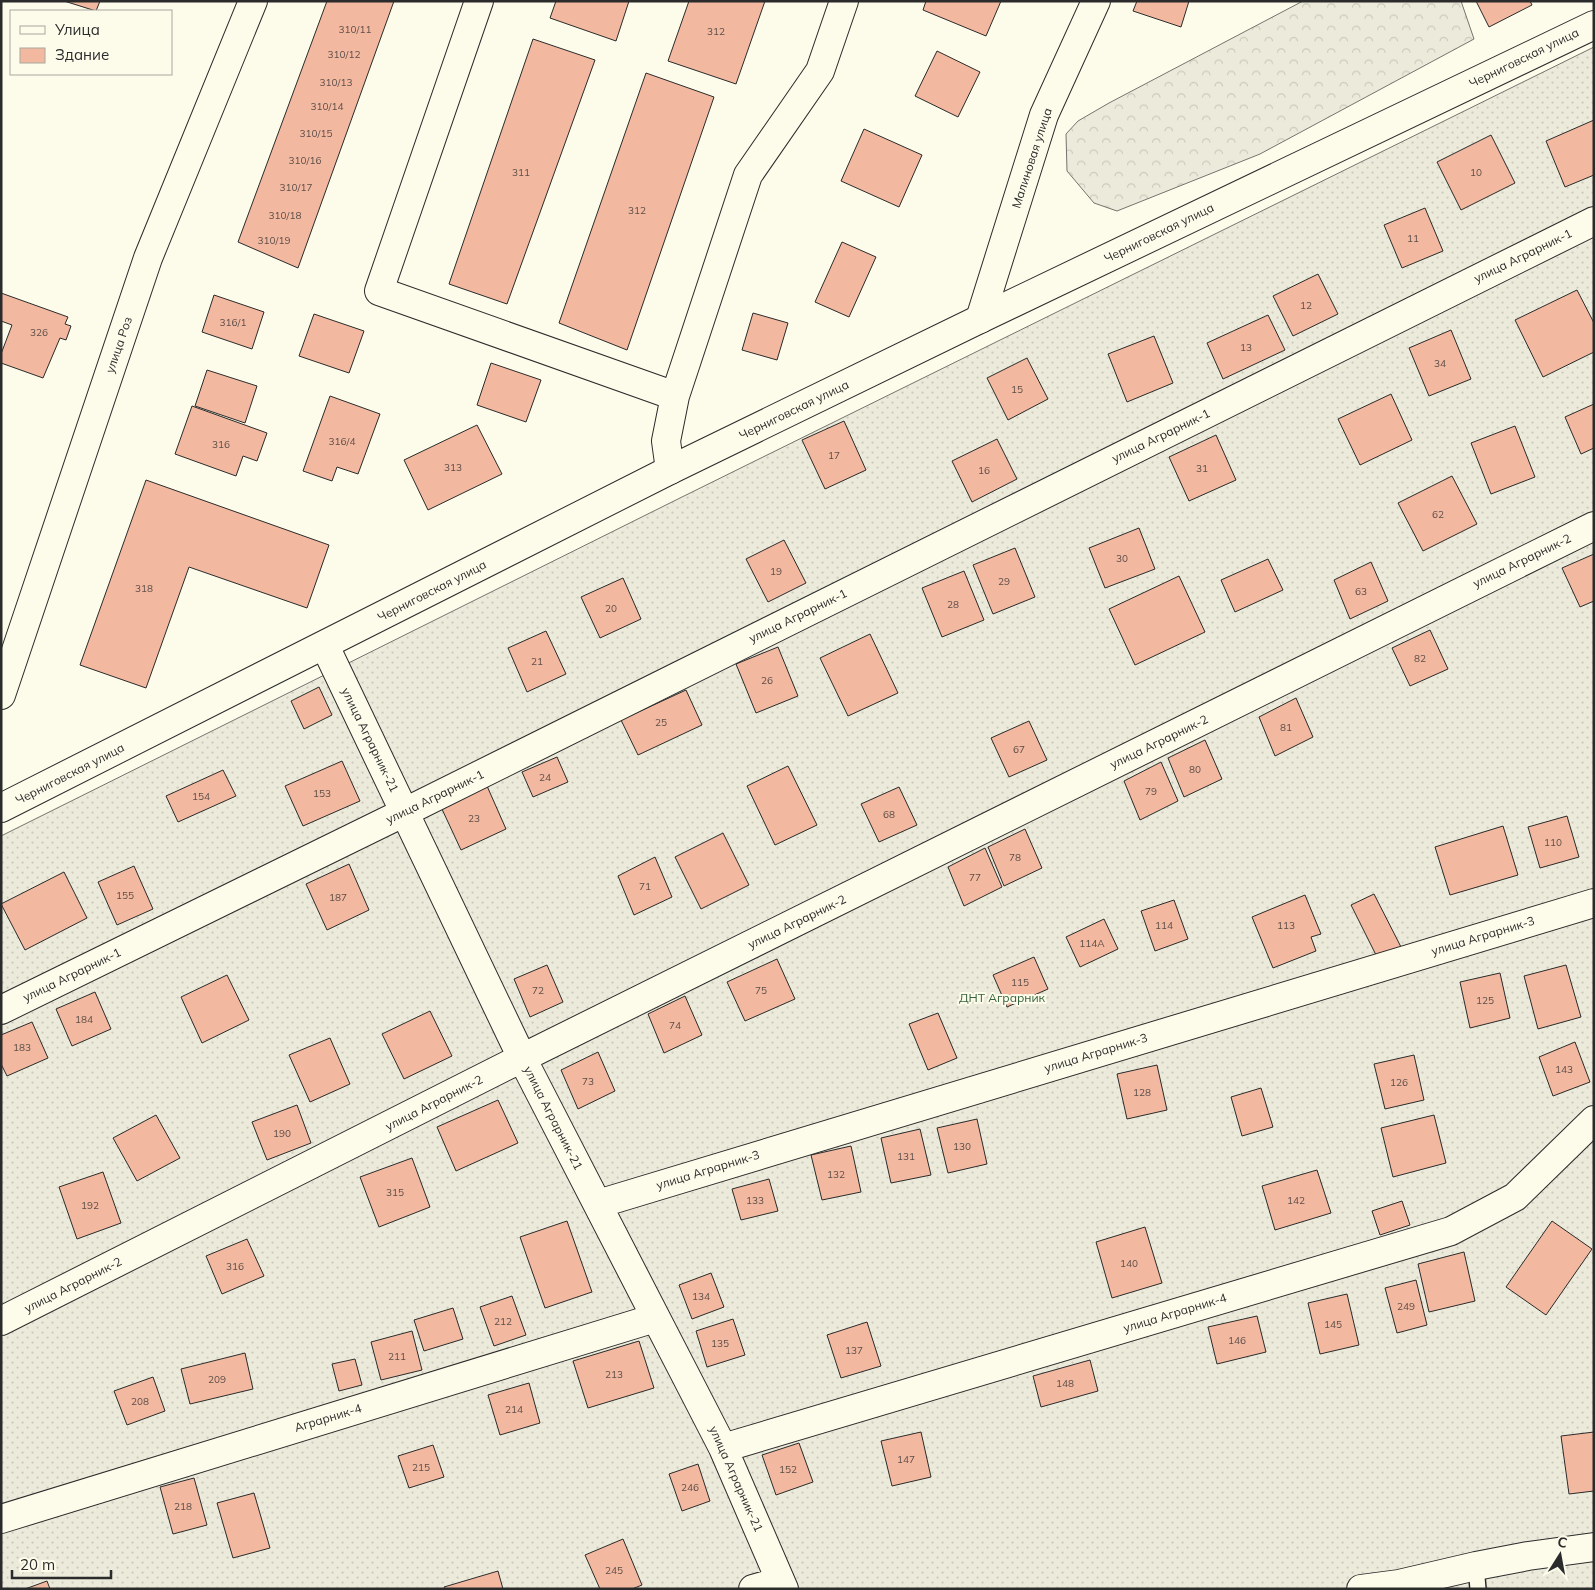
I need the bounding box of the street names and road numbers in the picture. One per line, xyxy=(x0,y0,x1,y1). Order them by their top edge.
street label: Черниговская улица xyxy=(1467,24,1581,91)
street label: Малиновая улица xyxy=(1008,106,1055,210)
street label: Черниговская улица xyxy=(1102,199,1216,266)
street label: улица Аграрник-1 xyxy=(1471,225,1574,286)
street label: улица Роз xyxy=(102,315,135,375)
street label: Черниговская улица xyxy=(737,376,851,443)
street label: улица Аграрник-1 xyxy=(1109,405,1212,466)
street label: улица Аграрник-2 xyxy=(1470,530,1573,591)
street label: Черниговская улица xyxy=(375,557,489,625)
street label: улица Аграрник-1 xyxy=(746,585,849,646)
street label: улица Аграрник-21 xyxy=(339,685,402,795)
street label: улица Аграрник-2 xyxy=(1107,711,1210,772)
street label: Черниговская улица xyxy=(13,740,127,808)
street label: улица Аграрник-1 xyxy=(383,766,486,827)
street label: улица Аграрник-2 xyxy=(745,891,848,952)
street label: улица Аграрник-3 xyxy=(1429,913,1536,958)
street label: улица Аграрник-1 xyxy=(20,944,123,1005)
street label: улица Аграрник-3 xyxy=(1042,1030,1149,1075)
street label: улица Аграрник-21 xyxy=(521,1063,586,1172)
street label: улица Аграрник-2 xyxy=(383,1072,485,1134)
street label: улица Аграрник-3 xyxy=(654,1147,761,1192)
street label: улица Аграрник-2 xyxy=(22,1254,124,1316)
street label: улица Аграрник-4 xyxy=(1121,1290,1228,1335)
street label: Аграрник-4 xyxy=(293,1400,363,1435)
street label: улица Аграрник-21 xyxy=(706,1423,767,1534)

